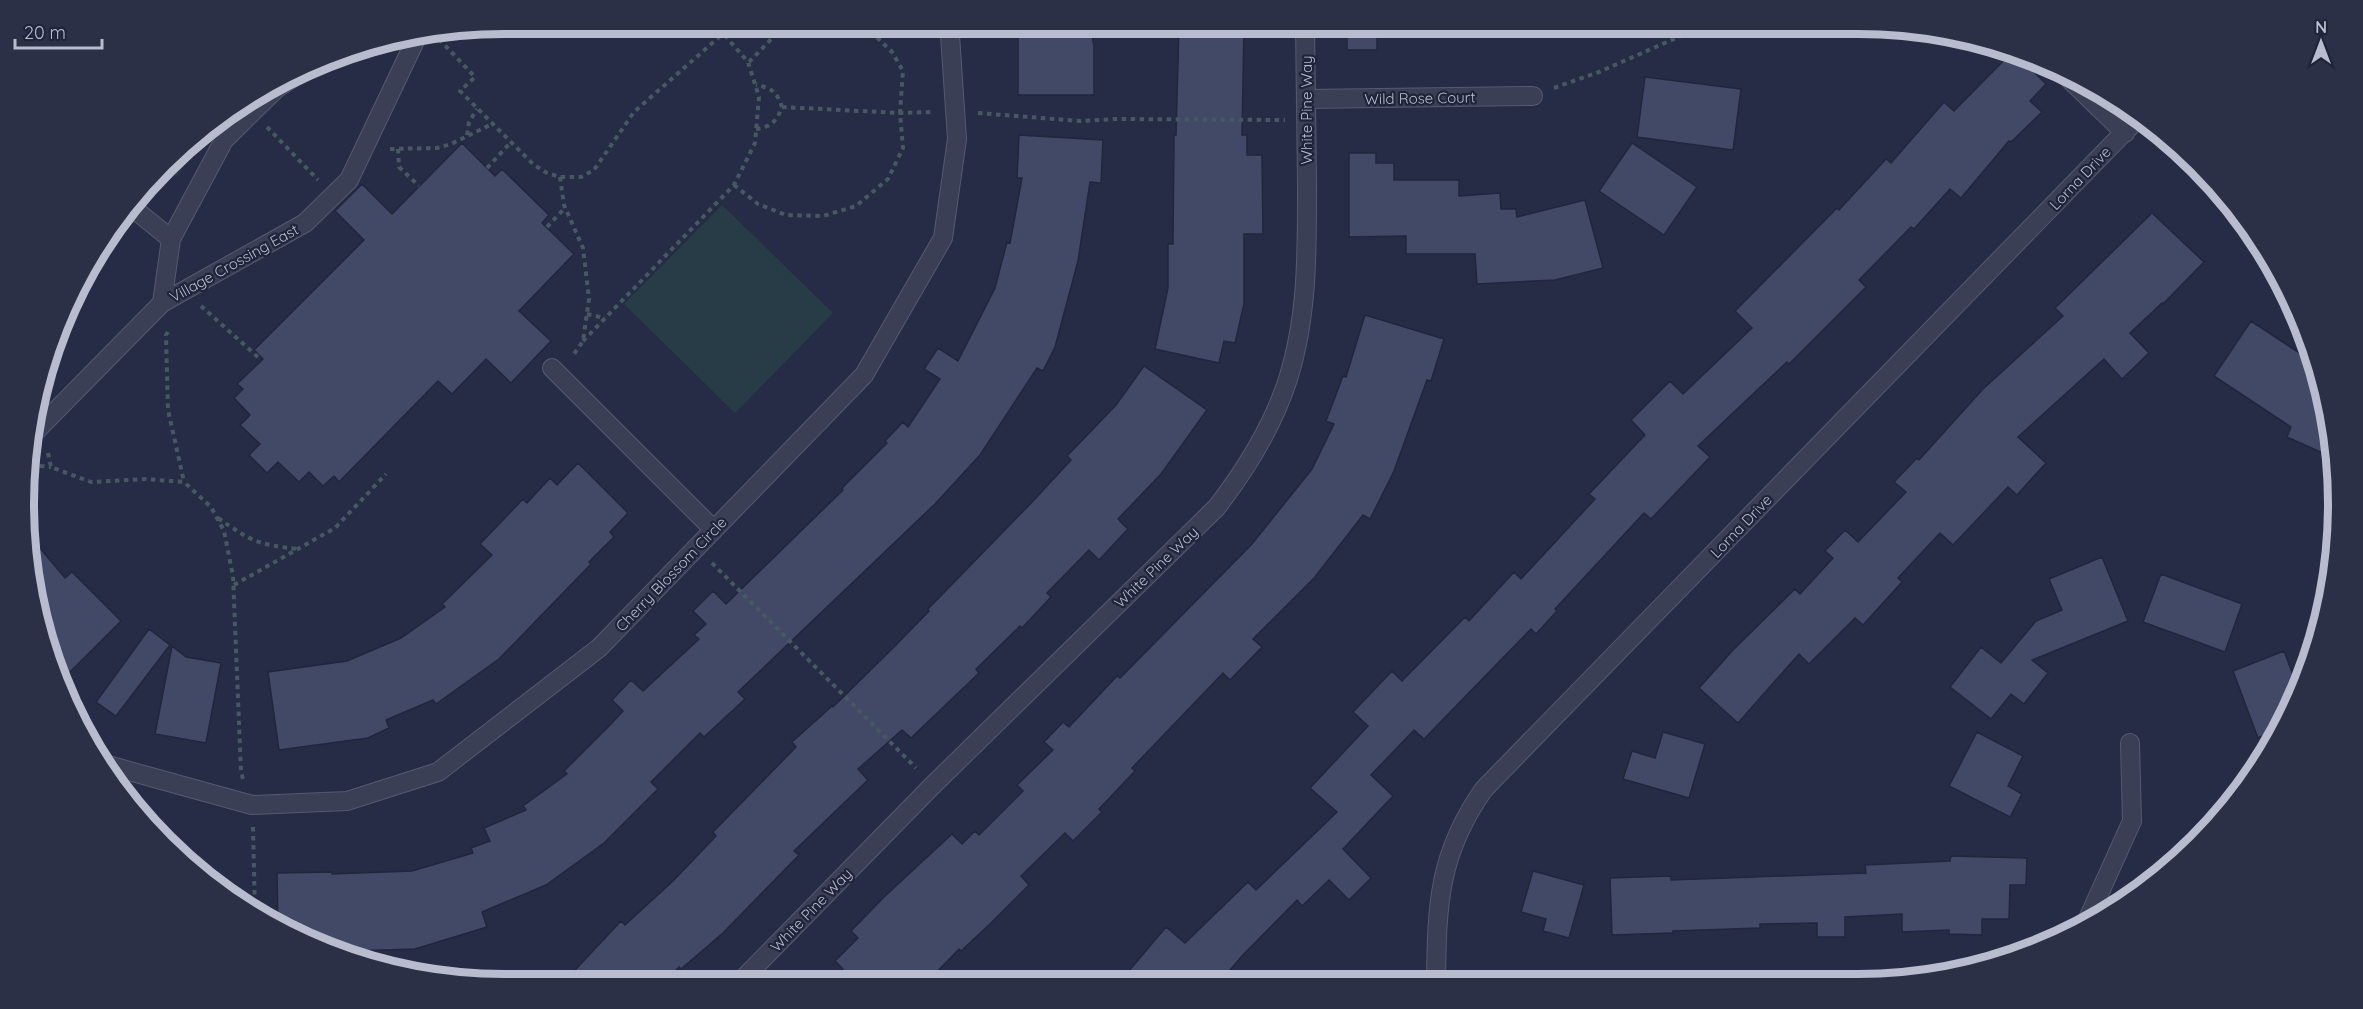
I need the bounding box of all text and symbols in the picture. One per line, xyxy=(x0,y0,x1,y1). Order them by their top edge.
scale bar xyxy=(15,12,102,50)
north arrow xyxy=(2291,12,2351,72)
text: N xyxy=(2315,17,2327,37)
text: 20 m xyxy=(24,21,66,44)
street label: White Pine Way xyxy=(1297,55,1316,165)
street label: Wild Rose Court xyxy=(1364,88,1476,108)
street label: Lorna Drive xyxy=(2045,142,2115,214)
street label: Village Crossing East xyxy=(166,220,302,306)
street label: Lorna Drive xyxy=(1706,490,1776,562)
street label: Cherry Blossom Circle xyxy=(611,513,731,635)
street label: White Pine Way xyxy=(1110,522,1202,612)
street label: White Pine Way xyxy=(766,864,856,956)

